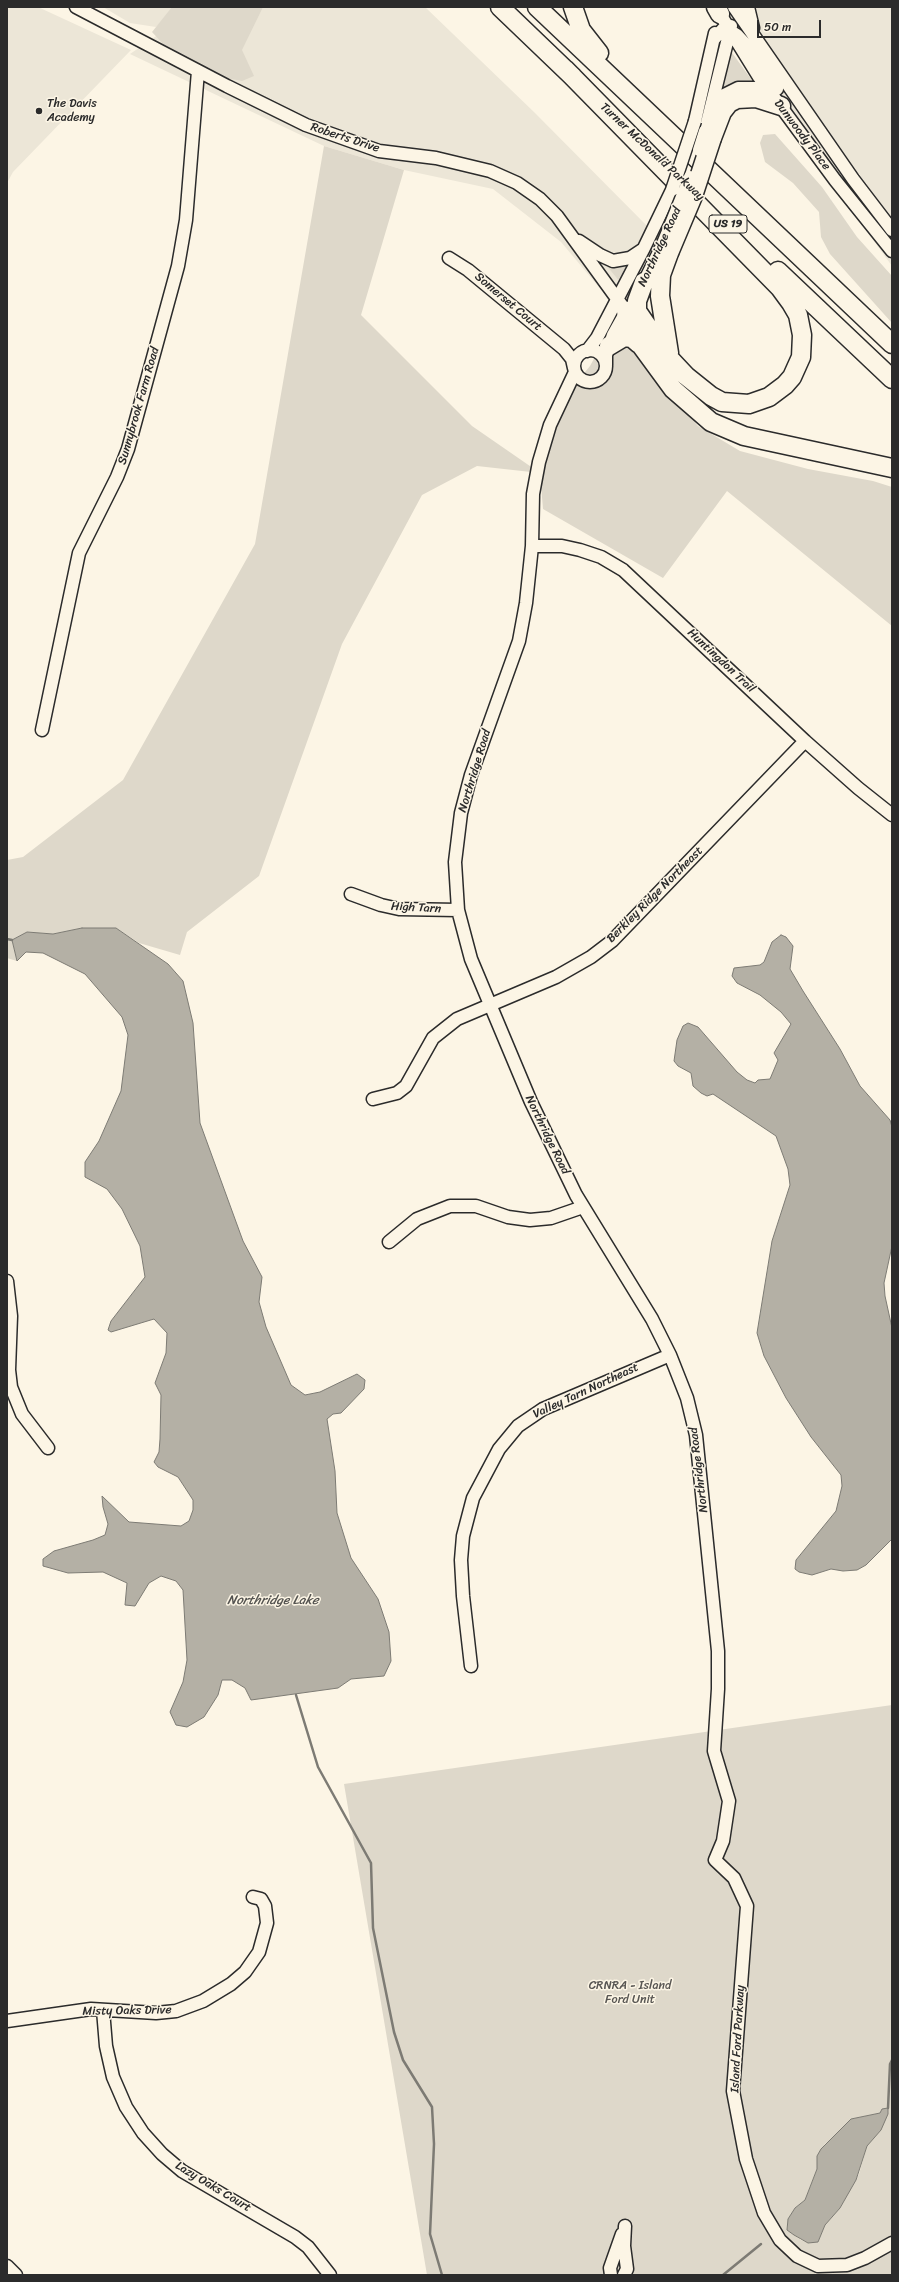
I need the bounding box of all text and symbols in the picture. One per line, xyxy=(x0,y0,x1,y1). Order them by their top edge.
scale bar xyxy=(759,12,823,38)
text: 50 m xyxy=(764,16,791,38)
place label: The Davis Academy xyxy=(47,97,97,125)
street label: Dunwoody Place xyxy=(771,97,833,173)
street label: Turner McDonald Parkway xyxy=(597,100,707,204)
marker: The Davis Academy xyxy=(34,106,44,116)
street label: Roberts Drive xyxy=(309,120,381,156)
street label: Northridge Road xyxy=(635,205,685,289)
road number: US 19 xyxy=(709,215,747,233)
street label: Somerset Court xyxy=(472,270,544,334)
street label: Sunnybrook Farm Road xyxy=(115,346,163,466)
street label: Huntingdon Trail xyxy=(684,626,758,696)
street label: Northridge Road xyxy=(456,728,494,814)
street label: Berkley Ridge Northeast xyxy=(604,844,706,946)
street label: High Tarn xyxy=(391,899,441,917)
street label: Northridge Road xyxy=(522,1093,572,1177)
street label: Valley Tarn Northeast xyxy=(531,1360,641,1422)
street label: Northridge Road xyxy=(687,1426,711,1514)
water label: Northridge Lake xyxy=(227,1593,319,1609)
park label: CRNRA - Island Ford Unit xyxy=(589,1979,671,2007)
street label: Island Ford Parkway xyxy=(728,1985,748,2093)
street label: Misty Oaks Drive xyxy=(82,2003,172,2019)
street label: Lazy Oaks Court xyxy=(173,2159,253,2215)

